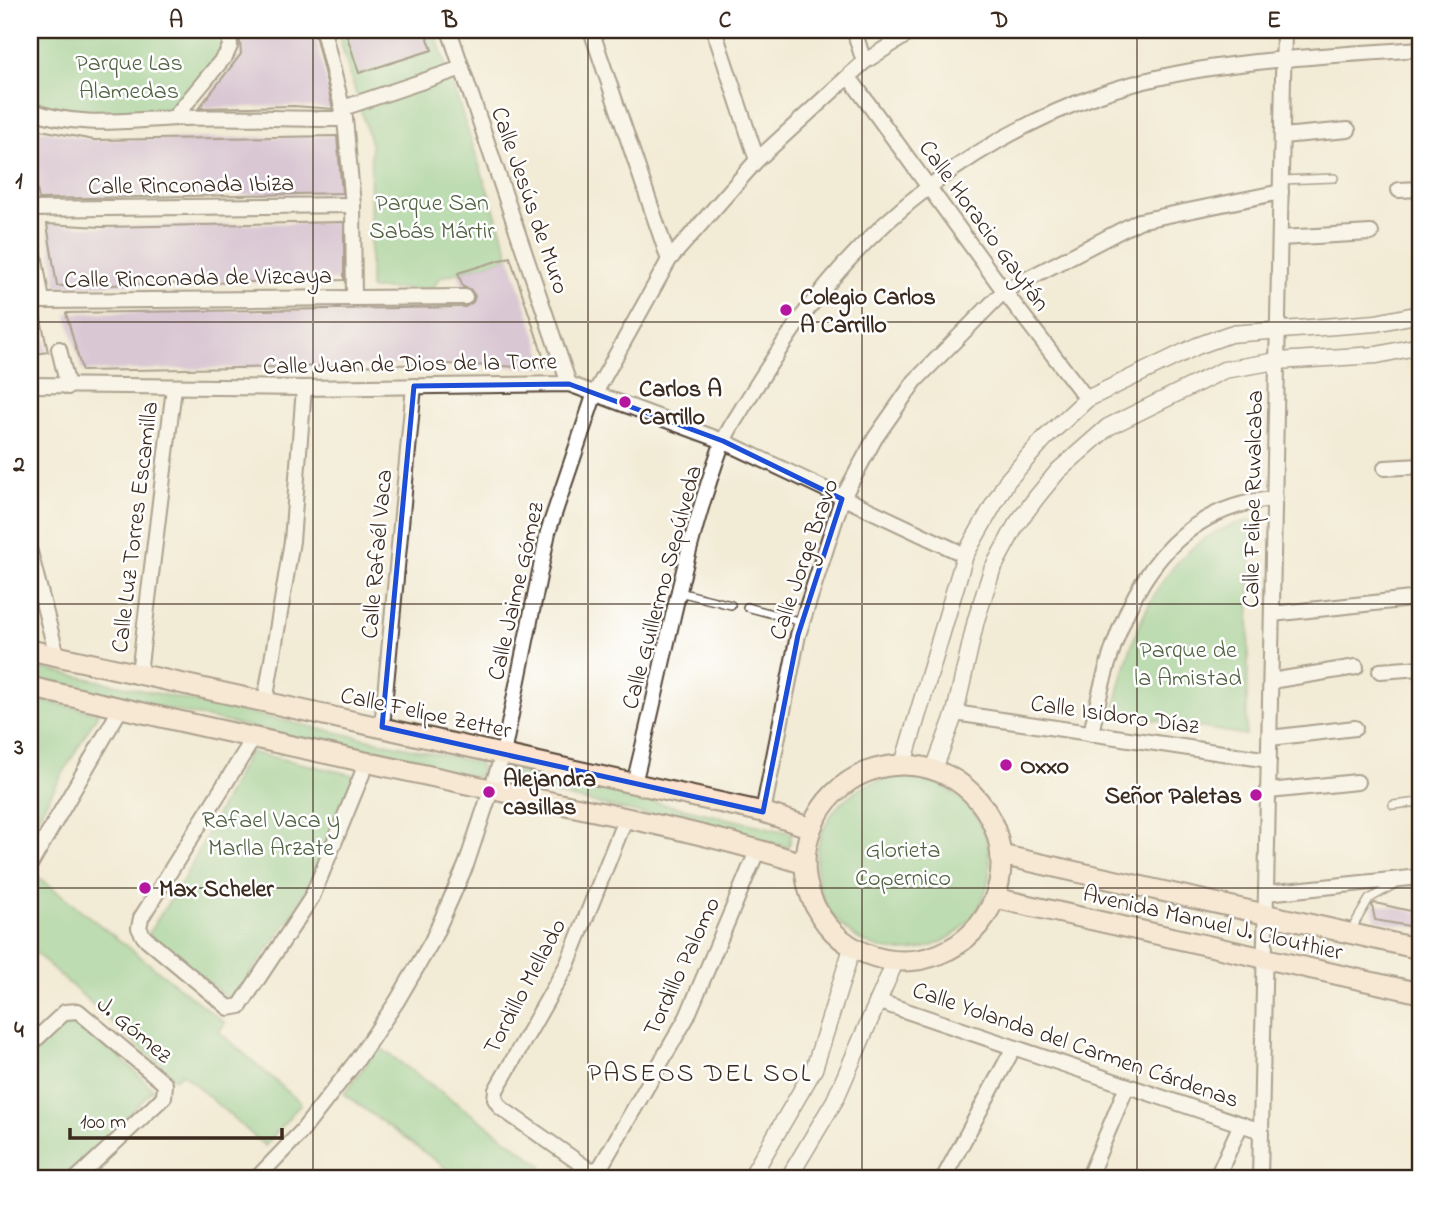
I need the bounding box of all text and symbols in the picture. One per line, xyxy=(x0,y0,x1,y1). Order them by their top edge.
text: A xyxy=(169,5,183,38)
text: B xyxy=(441,5,458,38)
text: C xyxy=(719,5,732,38)
text: D xyxy=(991,5,1008,38)
text: E xyxy=(1267,5,1281,38)
park label: Parque Las Alamedas xyxy=(75,47,183,110)
street label: Calle Jesús de Muro xyxy=(480,103,577,299)
street label: Calle Horacio Gaytán xyxy=(908,133,1057,320)
text: 1 xyxy=(15,166,23,199)
street label: Calle Rinconada Ibiza xyxy=(88,167,295,206)
park label: Parque San Sabás Mártir xyxy=(369,187,495,250)
street label: Calle Rinconada de Vizcaya xyxy=(64,260,332,300)
place label: Colegio Carlos A Carrillo xyxy=(800,281,936,344)
marker: Colegio Carlos A Carrillo xyxy=(778,302,794,318)
street label: Calle Juan de Dios de la Torre xyxy=(263,345,558,386)
place label: Carlos A Carrillo xyxy=(639,373,722,436)
street label: Calle Felipe Ruvalcaba xyxy=(1235,390,1274,608)
marker: Carlos A Carrillo xyxy=(617,394,633,410)
street label: Calle Luz Torres Escamilla xyxy=(104,400,169,655)
text: 2 xyxy=(12,449,25,482)
street label: Calle Guillermo Sepúlveda xyxy=(614,462,713,714)
street label: Calle Rafaél Vaca xyxy=(354,468,403,640)
street label: Calle Jorge Bravo xyxy=(761,474,849,645)
street label: Calle Jaime Gómez xyxy=(480,498,555,684)
park label: Parque de la Amistad xyxy=(1134,634,1242,697)
street label: Calle Felipe Zetter xyxy=(337,679,515,750)
street label: Calle Isidoro Díaz xyxy=(1028,687,1202,746)
text: 3 xyxy=(13,732,24,765)
place label: Oxxo xyxy=(1020,750,1069,785)
marker: Oxxo xyxy=(998,757,1014,773)
place label: Alejandra casillas xyxy=(503,763,596,826)
place label: Señor Paletas xyxy=(1105,780,1242,815)
marker: Alejandra casillas xyxy=(481,784,497,800)
marker: Señor Paletas xyxy=(1248,787,1264,803)
park label: Rafael Vaca y Marlla Arzate xyxy=(202,804,340,867)
park label: Glorieta Copernico xyxy=(855,834,951,897)
place label: Max Scheler xyxy=(159,873,274,908)
street label: Avenida Manuel J. Clouthier xyxy=(1079,877,1346,972)
marker: Max Scheler xyxy=(137,880,153,896)
street label: Tordillo Palomo xyxy=(636,892,731,1042)
street label: Tordillo Mellado xyxy=(476,913,577,1061)
street label: Calle Yolanda del Carmen Cárdenas xyxy=(907,974,1243,1119)
street label: J. Gómez xyxy=(88,989,180,1074)
text: 4 xyxy=(14,1015,24,1048)
district label: PASEOS DEL SOL xyxy=(588,1056,812,1094)
scale bar xyxy=(70,1097,282,1141)
text: 100 m xyxy=(80,1108,126,1138)

